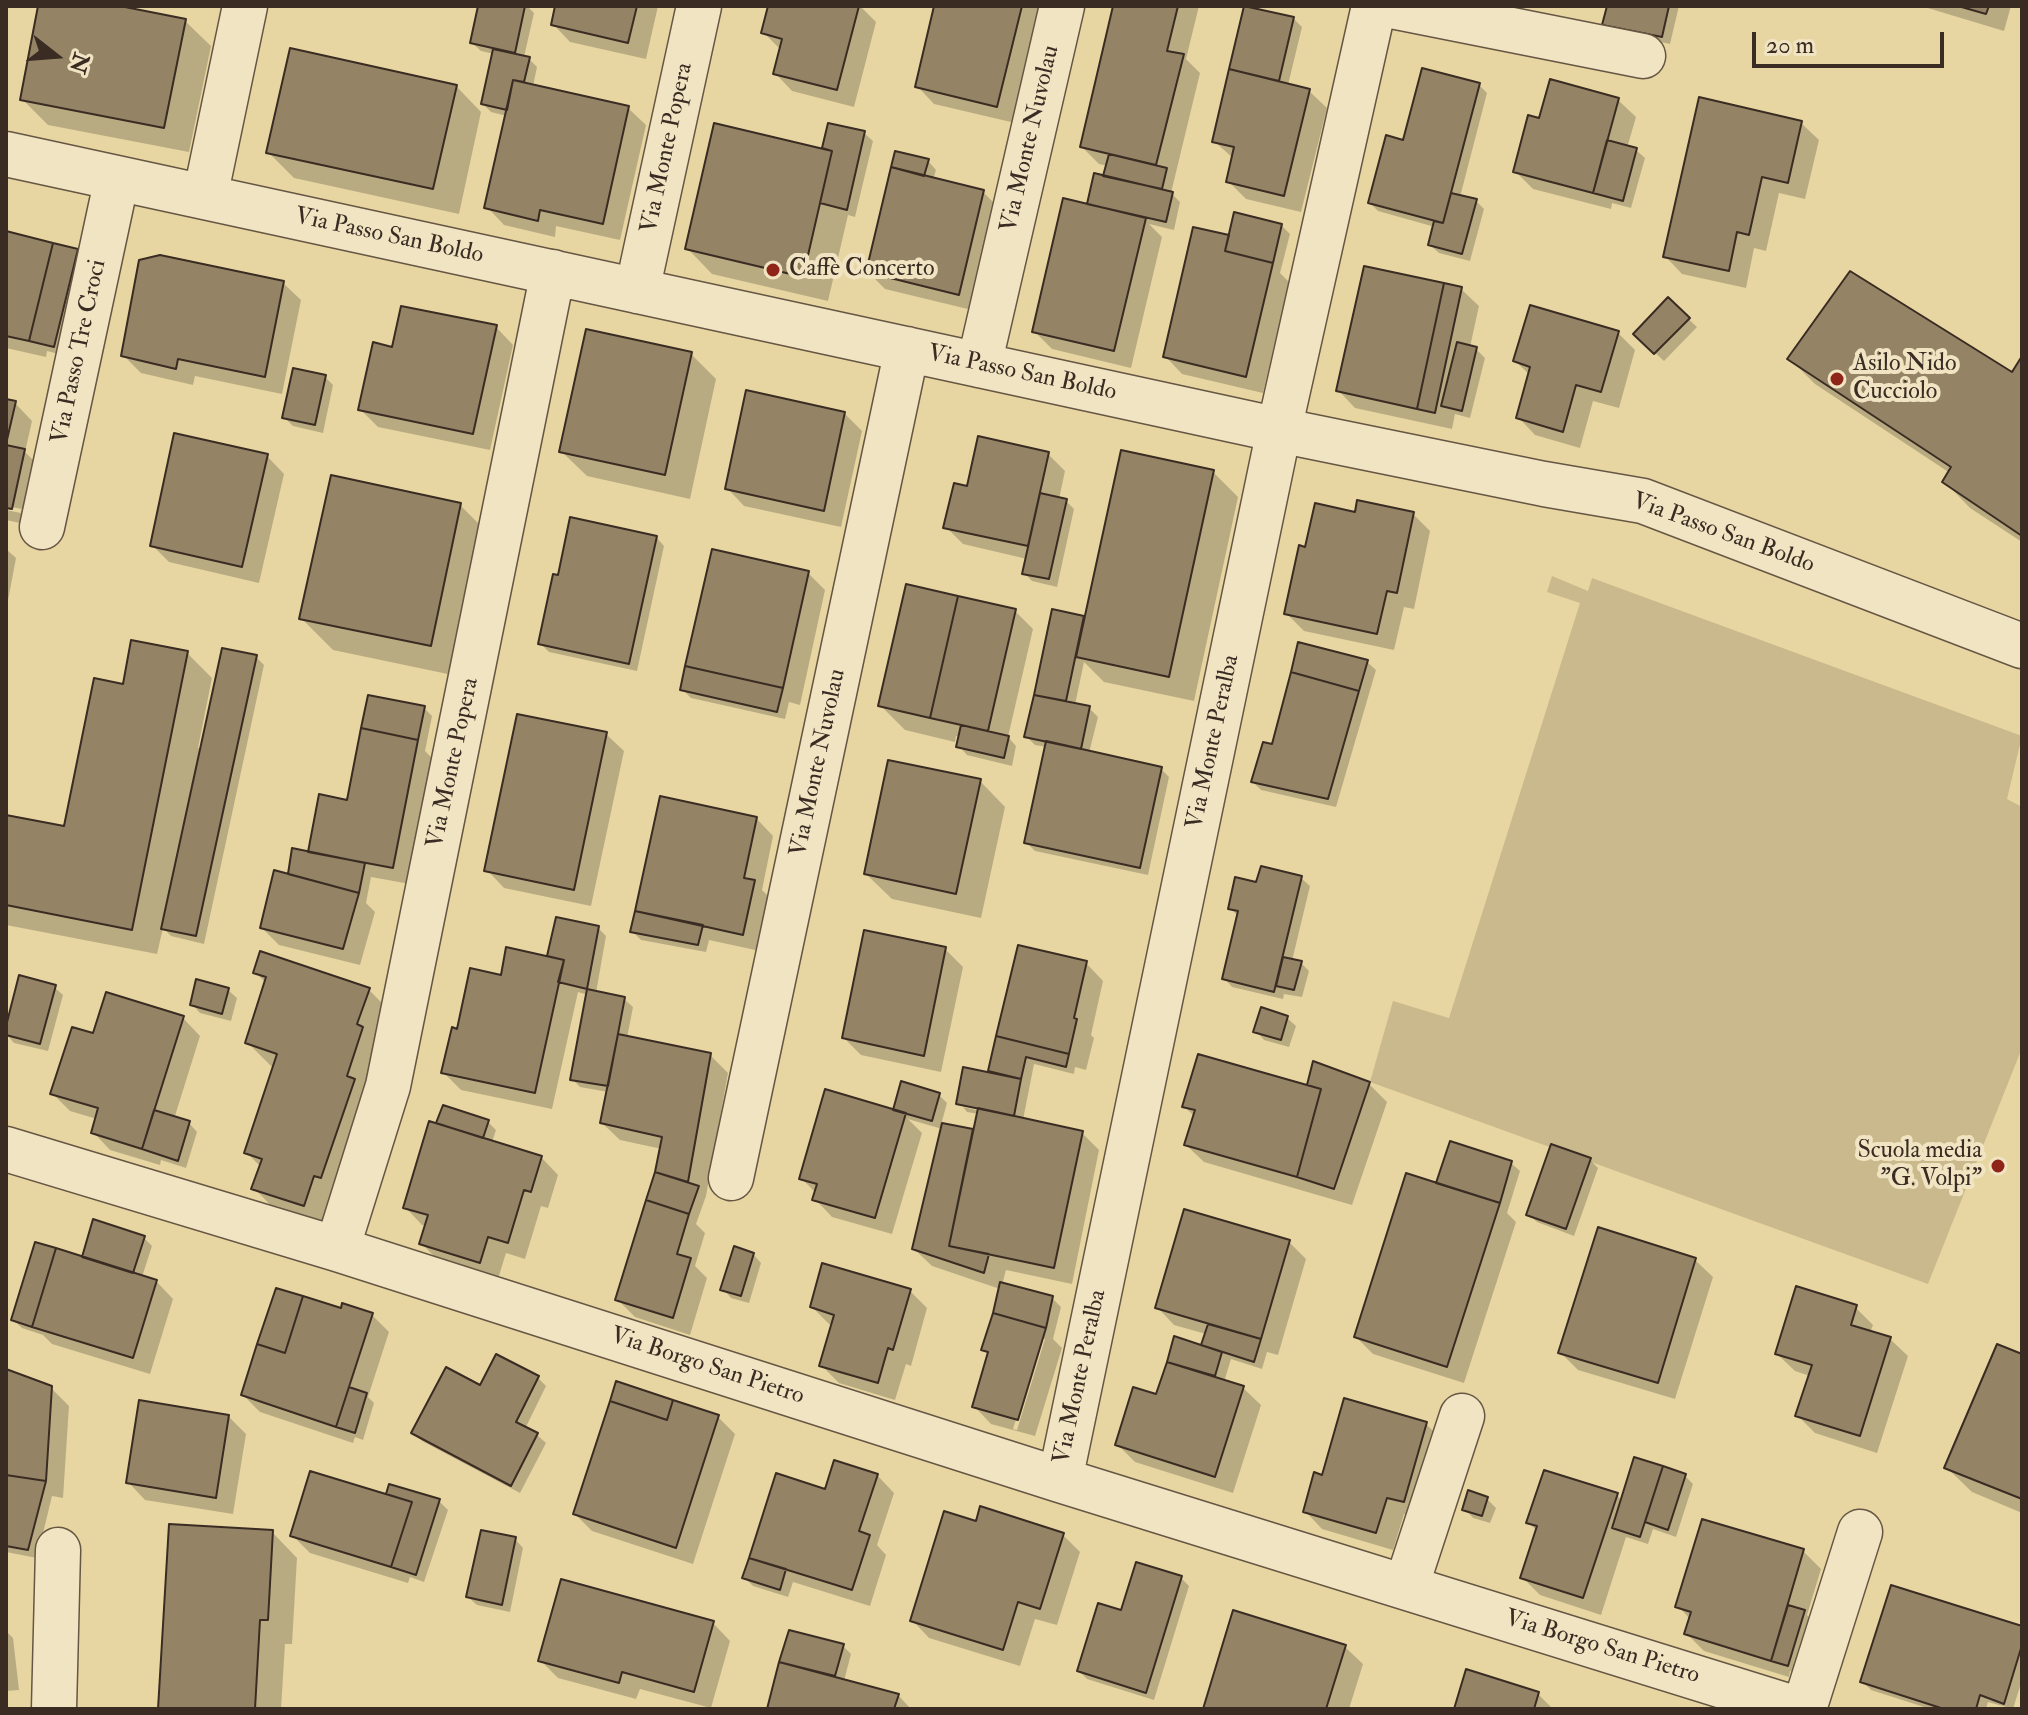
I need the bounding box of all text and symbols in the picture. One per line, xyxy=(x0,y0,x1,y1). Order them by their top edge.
north arrow xyxy=(16,16,96,96)
scale bar xyxy=(1756,16,1948,66)
text: 20 m xyxy=(1766,30,1814,61)
street label: Via Monte Nuvolau xyxy=(995,43,1067,235)
text: N xyxy=(63,49,95,77)
street label: Via Monte Popera xyxy=(636,60,700,236)
street label: Via Passo San Boldo xyxy=(292,203,486,271)
place label: Caffè Concerto xyxy=(789,256,934,284)
street label: Via Passo Tre Croci xyxy=(46,257,114,447)
marker: Caffè Concerto xyxy=(764,261,782,279)
street label: Via Passo San Boldo xyxy=(925,340,1119,408)
place label: Asilo Nido Cucciolo xyxy=(1853,351,1956,407)
marker: Asilo Nido Cucciolo xyxy=(1828,370,1846,388)
street label: Via Passo San Boldo xyxy=(1628,488,1818,580)
street label: Via Monte Peralba xyxy=(1181,652,1247,832)
street label: Via Monte Nuvolau xyxy=(785,667,853,859)
street label: Via Monte Popera xyxy=(422,675,486,851)
place label: Scuola media "G. Volpi" xyxy=(1857,1138,1982,1194)
marker: Scuola media "G. Volpi" xyxy=(1989,1157,2007,1175)
street label: Via Monte Peralba xyxy=(1048,1287,1114,1467)
street label: Via Borgo San Pietro xyxy=(607,1322,807,1412)
street label: Via Borgo San Pietro xyxy=(1501,1605,1703,1691)

